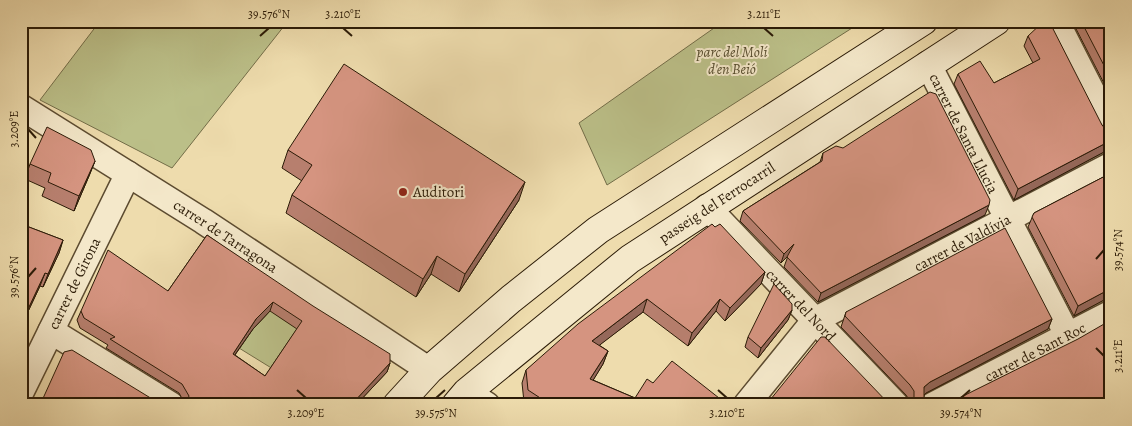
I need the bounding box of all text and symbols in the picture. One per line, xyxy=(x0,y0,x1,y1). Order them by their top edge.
text: 39.576°N xyxy=(248,6,290,22)
text: 3.210°E xyxy=(325,6,361,22)
text: 3.211°E xyxy=(747,6,781,22)
park label: parc del Molí d'en Beió xyxy=(696,42,769,79)
street label: carrer de Santa Llucia xyxy=(924,70,1003,197)
text: 3.209°E xyxy=(6,111,22,147)
street label: passeig del Ferrocarril xyxy=(655,157,779,248)
place label: Auditori xyxy=(412,182,464,202)
marker: Auditori xyxy=(397,186,409,198)
street label: carrer de Tarragona xyxy=(170,195,282,278)
street label: carrer de Valdívia xyxy=(911,209,1014,276)
text: 39.574°N xyxy=(1110,229,1126,271)
street label: carrer de Girona xyxy=(43,234,105,333)
text: 39.576°N xyxy=(6,256,22,298)
street label: carrer del Nord xyxy=(762,265,841,347)
street label: carrer de Sant Roc xyxy=(981,318,1089,387)
text: 3.211°E xyxy=(1110,339,1126,373)
text: 3.209°E xyxy=(288,405,324,421)
text: 39.575°N xyxy=(415,405,457,421)
text: 3.210°E xyxy=(709,405,745,421)
text: 39.574°N xyxy=(940,405,982,421)

